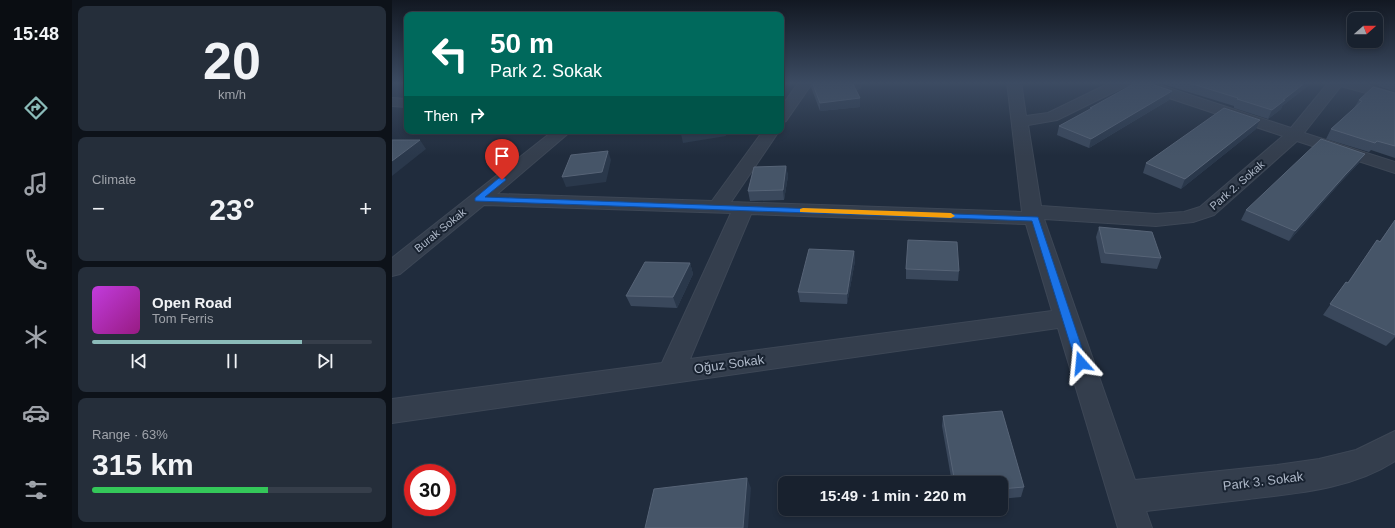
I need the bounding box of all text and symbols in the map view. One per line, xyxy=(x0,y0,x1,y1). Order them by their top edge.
north arrow xyxy=(1347,12,1383,48)
map controls xyxy=(1347,12,1383,48)
text: 15:48 xyxy=(13,24,59,44)
icon: left xyxy=(424,28,476,80)
text: 50 m xyxy=(490,28,554,59)
text: 20 xyxy=(203,32,261,90)
text: Park 2. Sokak xyxy=(490,61,602,81)
text: km/h xyxy=(218,87,246,102)
icon: directions xyxy=(22,94,50,122)
icon: right xyxy=(466,104,488,126)
text: Then xyxy=(424,107,458,124)
pin xyxy=(485,139,519,180)
icon: arrive xyxy=(491,145,513,167)
street label: Park 2. Sokak xyxy=(1207,158,1267,212)
icon: music xyxy=(22,170,50,198)
text: Climate xyxy=(92,172,136,187)
text: 23° xyxy=(209,193,255,226)
text: − xyxy=(92,196,105,221)
text: + xyxy=(359,196,372,221)
street label: Burak Sokak xyxy=(412,205,468,254)
icon: phone xyxy=(22,246,50,274)
text: Open Road xyxy=(152,294,232,311)
text: Tom Ferris xyxy=(152,311,213,326)
icon: climate xyxy=(22,323,50,351)
position arrow xyxy=(1060,342,1102,384)
icon: previous xyxy=(128,350,150,372)
icon: pause xyxy=(221,350,243,372)
icon: next xyxy=(314,350,336,372)
street label: Oğuz Sokak xyxy=(693,352,766,376)
icon: car xyxy=(22,399,50,427)
text: Range · 63% xyxy=(92,427,168,442)
text: 315 km xyxy=(92,448,194,481)
speed limit sign: 30 xyxy=(404,464,456,516)
street label: Park 3. Sokak xyxy=(1222,469,1305,493)
icon: filters xyxy=(22,476,50,504)
text: 15:49 · 1 min · 220 m xyxy=(820,487,966,504)

